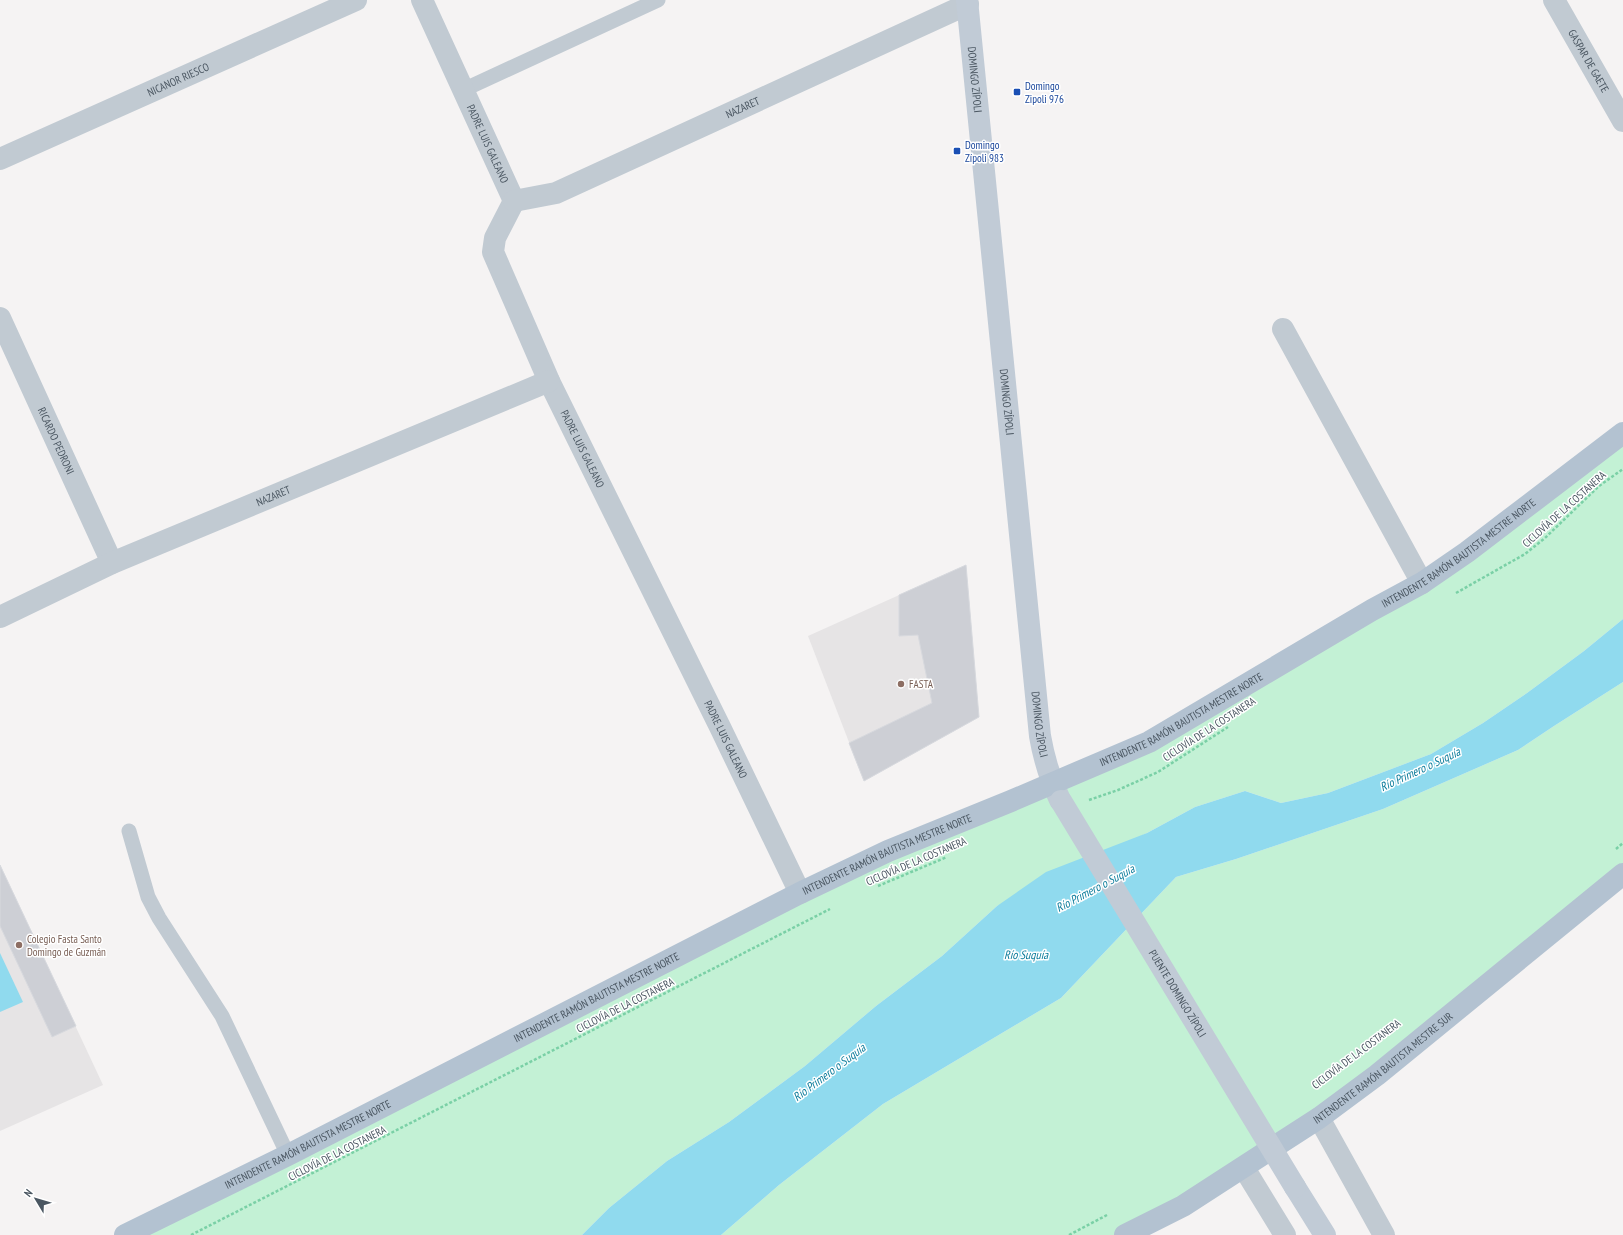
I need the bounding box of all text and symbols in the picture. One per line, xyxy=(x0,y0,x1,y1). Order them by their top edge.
street label: GASPAR DE GAETE xyxy=(1565,27,1612,95)
street label: DOMINGO ZÍPOLI xyxy=(965,46,985,113)
street label: NICANOR RIESCO xyxy=(145,60,211,99)
place label: Domingo Zipoli 976 xyxy=(1025,79,1064,106)
marker: Domingo Zipoli 976 xyxy=(1012,87,1022,97)
street label: NAZARET xyxy=(723,94,762,121)
street label: PADRE LUIS GALEANO xyxy=(464,102,512,185)
place label: Domingo Zípoli 983 xyxy=(965,138,1004,165)
marker: Domingo Zípoli 983 xyxy=(952,146,962,156)
street label: DOMINGO ZÍPOLI xyxy=(997,368,1017,436)
street label: RICARDO PEDRONI xyxy=(35,405,78,477)
street label: PADRE LUIS GALEANO xyxy=(557,408,608,490)
street label: CICLOVÍA DE LA COSTANERA xyxy=(1519,467,1609,550)
street label: NAZARET xyxy=(254,482,293,509)
street label: INTENDENTE RAMÓN BAUTISTA MESTRE NORTE xyxy=(1379,495,1539,611)
street label: INTENDENTE RAMÓN BAUTISTA MESTRE NORTE xyxy=(1097,669,1265,769)
place label: FASTA xyxy=(909,677,934,691)
marker: FASTA xyxy=(896,679,906,689)
street label: DOMINGO ZÍPOLI xyxy=(1029,691,1051,759)
street label: CICLOVÍA DE LA COSTANERA xyxy=(1160,693,1259,764)
street label: PADRE LUIS GALEANO xyxy=(701,698,751,781)
water label: Río Primero o Suquía xyxy=(1378,743,1464,794)
street label: INTENDENTE RAMÓN BAUTISTA MESTRE NORTE xyxy=(800,811,974,898)
street label: CICLOVÍA DE LA COSTANERA xyxy=(864,833,969,888)
water label: Río Primero o Suquía xyxy=(1053,860,1138,915)
place label: Colegio Fasta Santo Domingo de Guzmán xyxy=(27,932,106,959)
marker: Colegio Fasta Santo Domingo de Guzmán xyxy=(14,940,24,950)
water label: Río Suquía xyxy=(1004,947,1049,962)
street label: PUENTE DOMINGO ZÍPOLI xyxy=(1146,947,1209,1040)
street label: INTENDENTE RAMÓN BAUTISTA MESTRE NORTE xyxy=(511,949,682,1045)
street label: CICLOVÍA DE LA COSTANERA xyxy=(574,974,677,1036)
street label: INTENDENTE RAMÓN BAUTISTA MESTRE SUR xyxy=(1311,1009,1456,1127)
street label: CICLOVÍA DE LA COSTANERA xyxy=(1309,1016,1404,1092)
water label: Río Primero o Suquía xyxy=(790,1039,869,1104)
street label: INTENDENTE RAMÓN BAUTISTA MESTRE NORTE xyxy=(222,1097,393,1192)
street label: CICLOVÍA DE LA COSTANERA xyxy=(286,1122,389,1184)
north arrow xyxy=(16,1179,56,1219)
text: N xyxy=(21,1186,35,1199)

